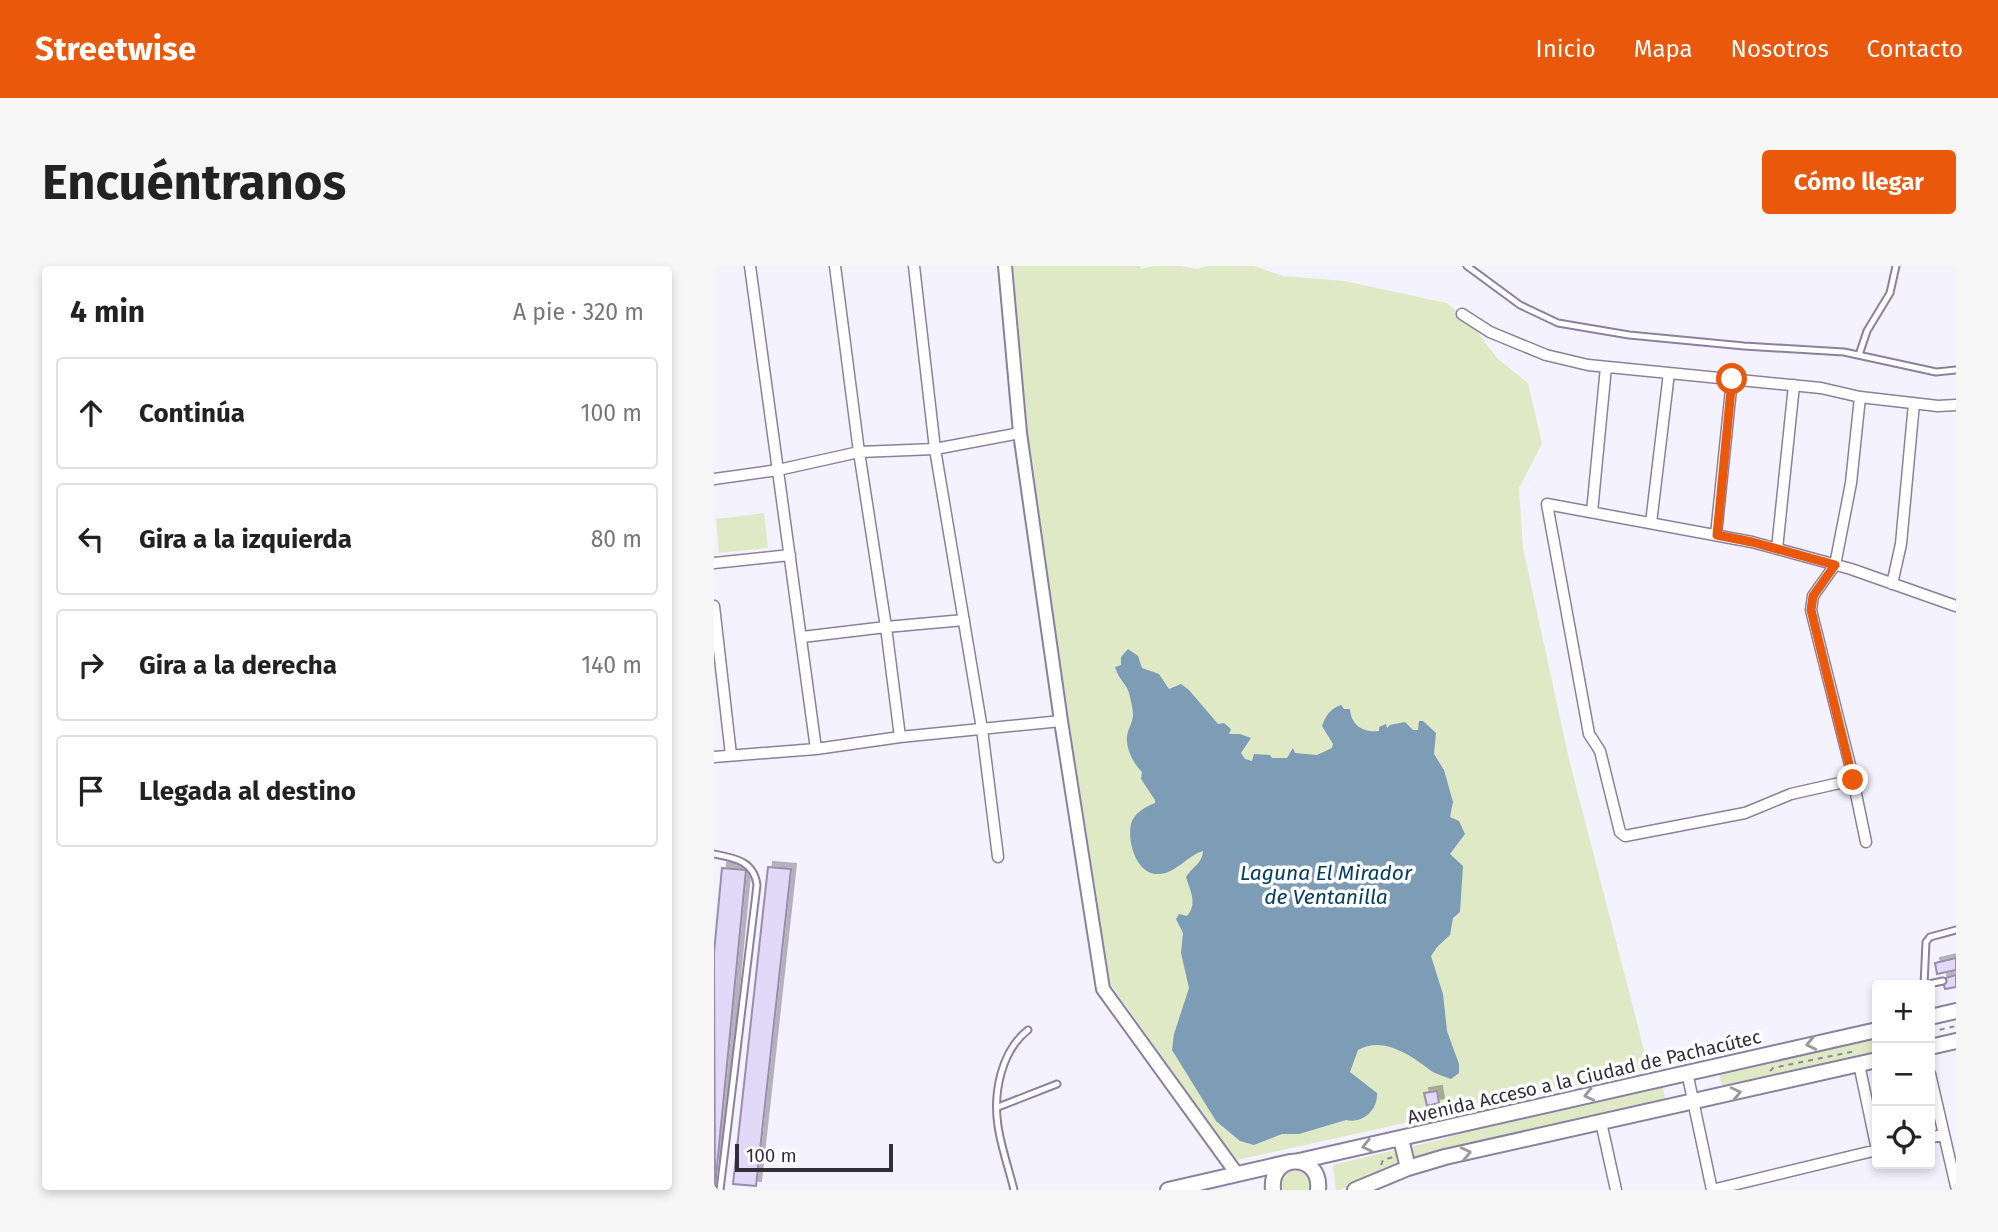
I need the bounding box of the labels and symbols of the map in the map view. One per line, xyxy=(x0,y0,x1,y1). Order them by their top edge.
route start xyxy=(1716,363,1747,394)
route end xyxy=(1837,764,1868,795)
water label: Laguna El Mirador de Ventanilla xyxy=(1240,860,1413,910)
street label: Avenida Acceso a la Ciudad de Pachacútec xyxy=(1405,1025,1763,1129)
one-way arrow xyxy=(1805,1036,1817,1051)
one-way arrow xyxy=(1730,1086,1742,1101)
one-way arrow xyxy=(1583,1087,1595,1102)
one-way arrow xyxy=(1361,1138,1373,1152)
scale bar xyxy=(735,1141,892,1173)
one-way arrow xyxy=(1460,1146,1472,1161)

